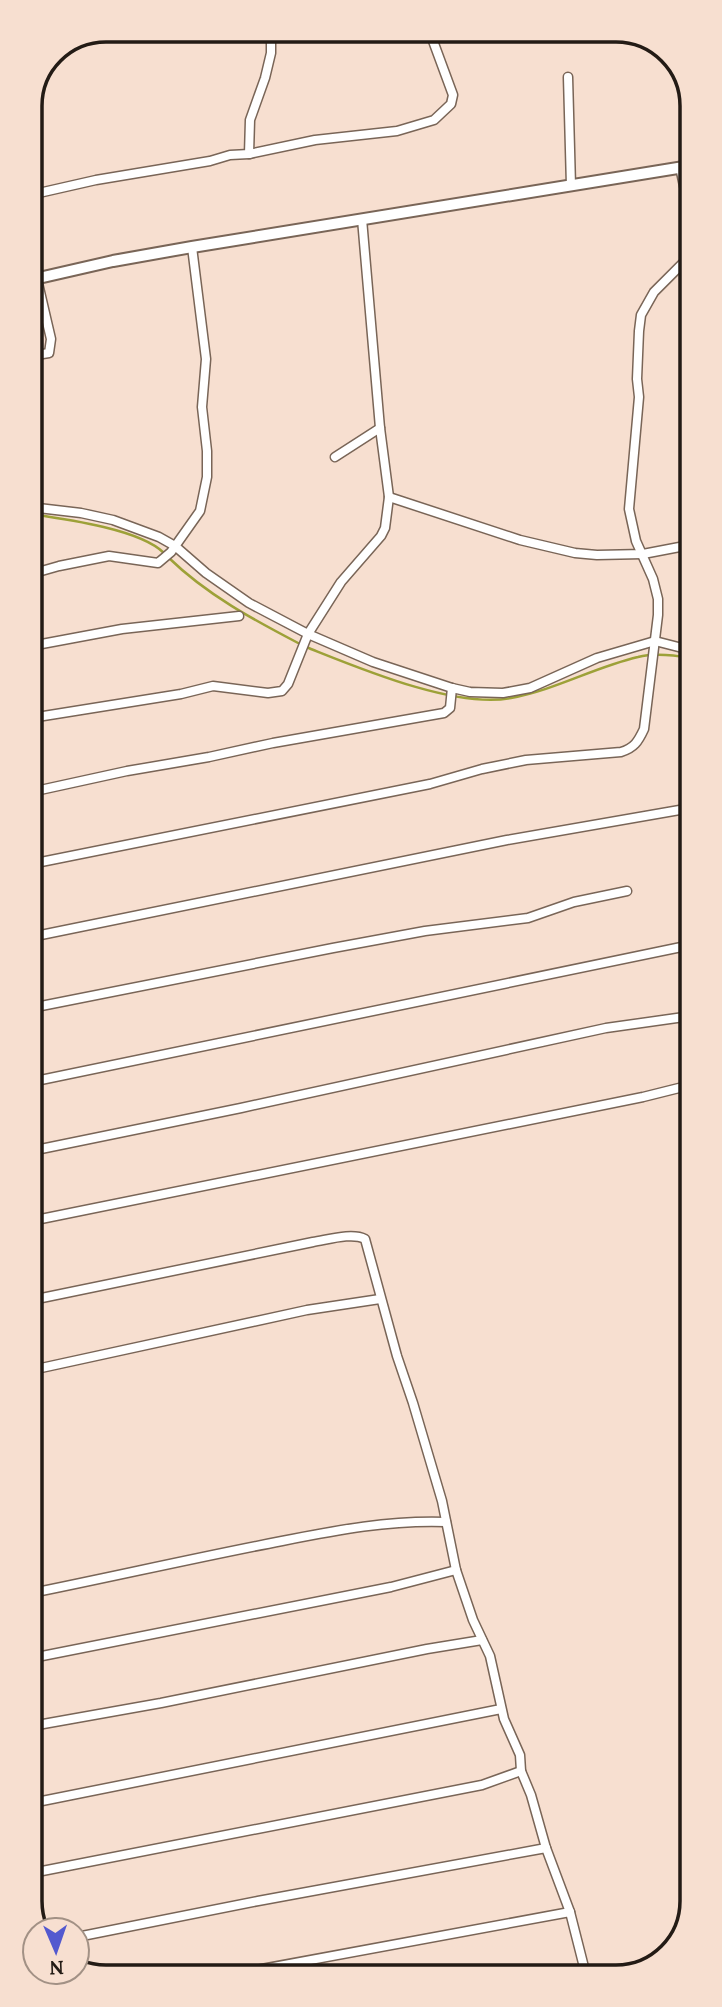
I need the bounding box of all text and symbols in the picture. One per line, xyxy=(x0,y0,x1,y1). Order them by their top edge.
north arrow xyxy=(21,1916,91,1986)
text: N xyxy=(49,1956,64,1980)

